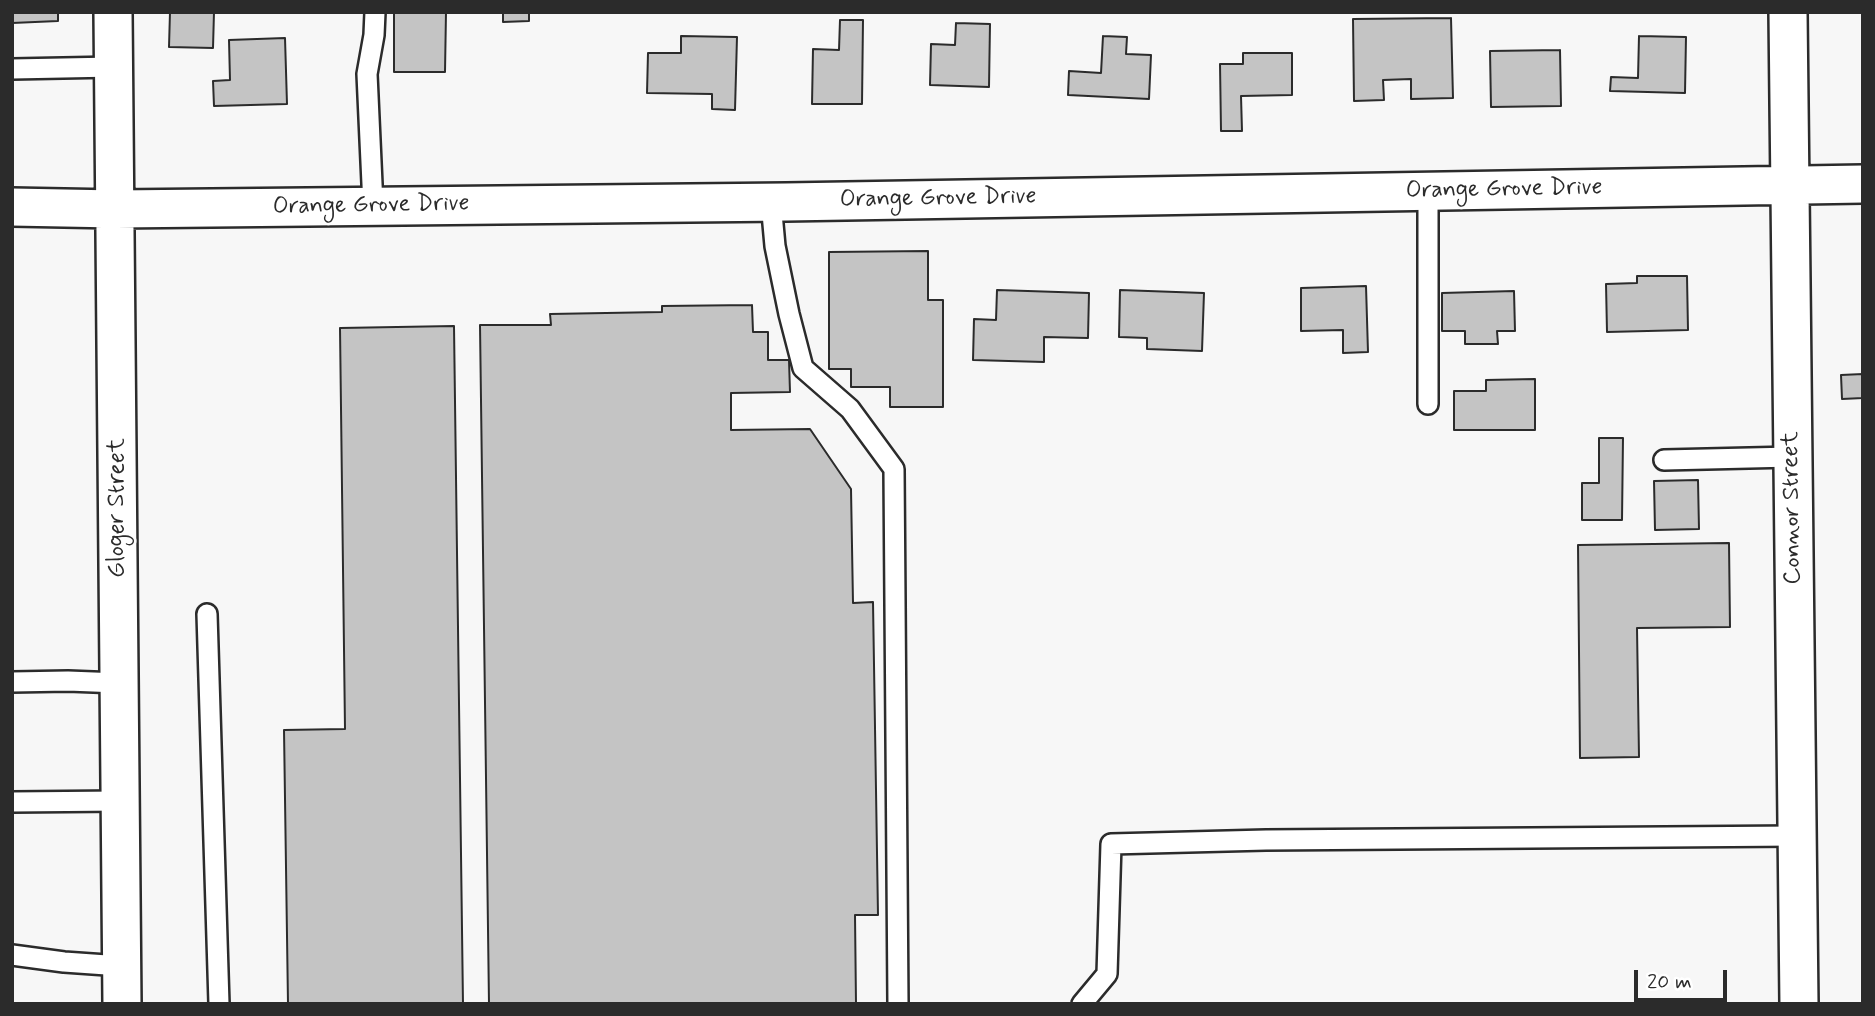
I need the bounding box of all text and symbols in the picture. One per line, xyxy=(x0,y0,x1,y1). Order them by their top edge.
street label: Orange Grove Drive xyxy=(1405,174,1603,206)
street label: Orange Grove Drive xyxy=(839,183,1037,215)
street label: Orange Grove Drive xyxy=(272,190,470,222)
street label: Connor Street xyxy=(1777,431,1809,585)
street label: Gloger Street xyxy=(104,438,132,578)
scale bar xyxy=(1637,956,1730,1000)
text: 20 m xyxy=(1647,968,1692,996)

